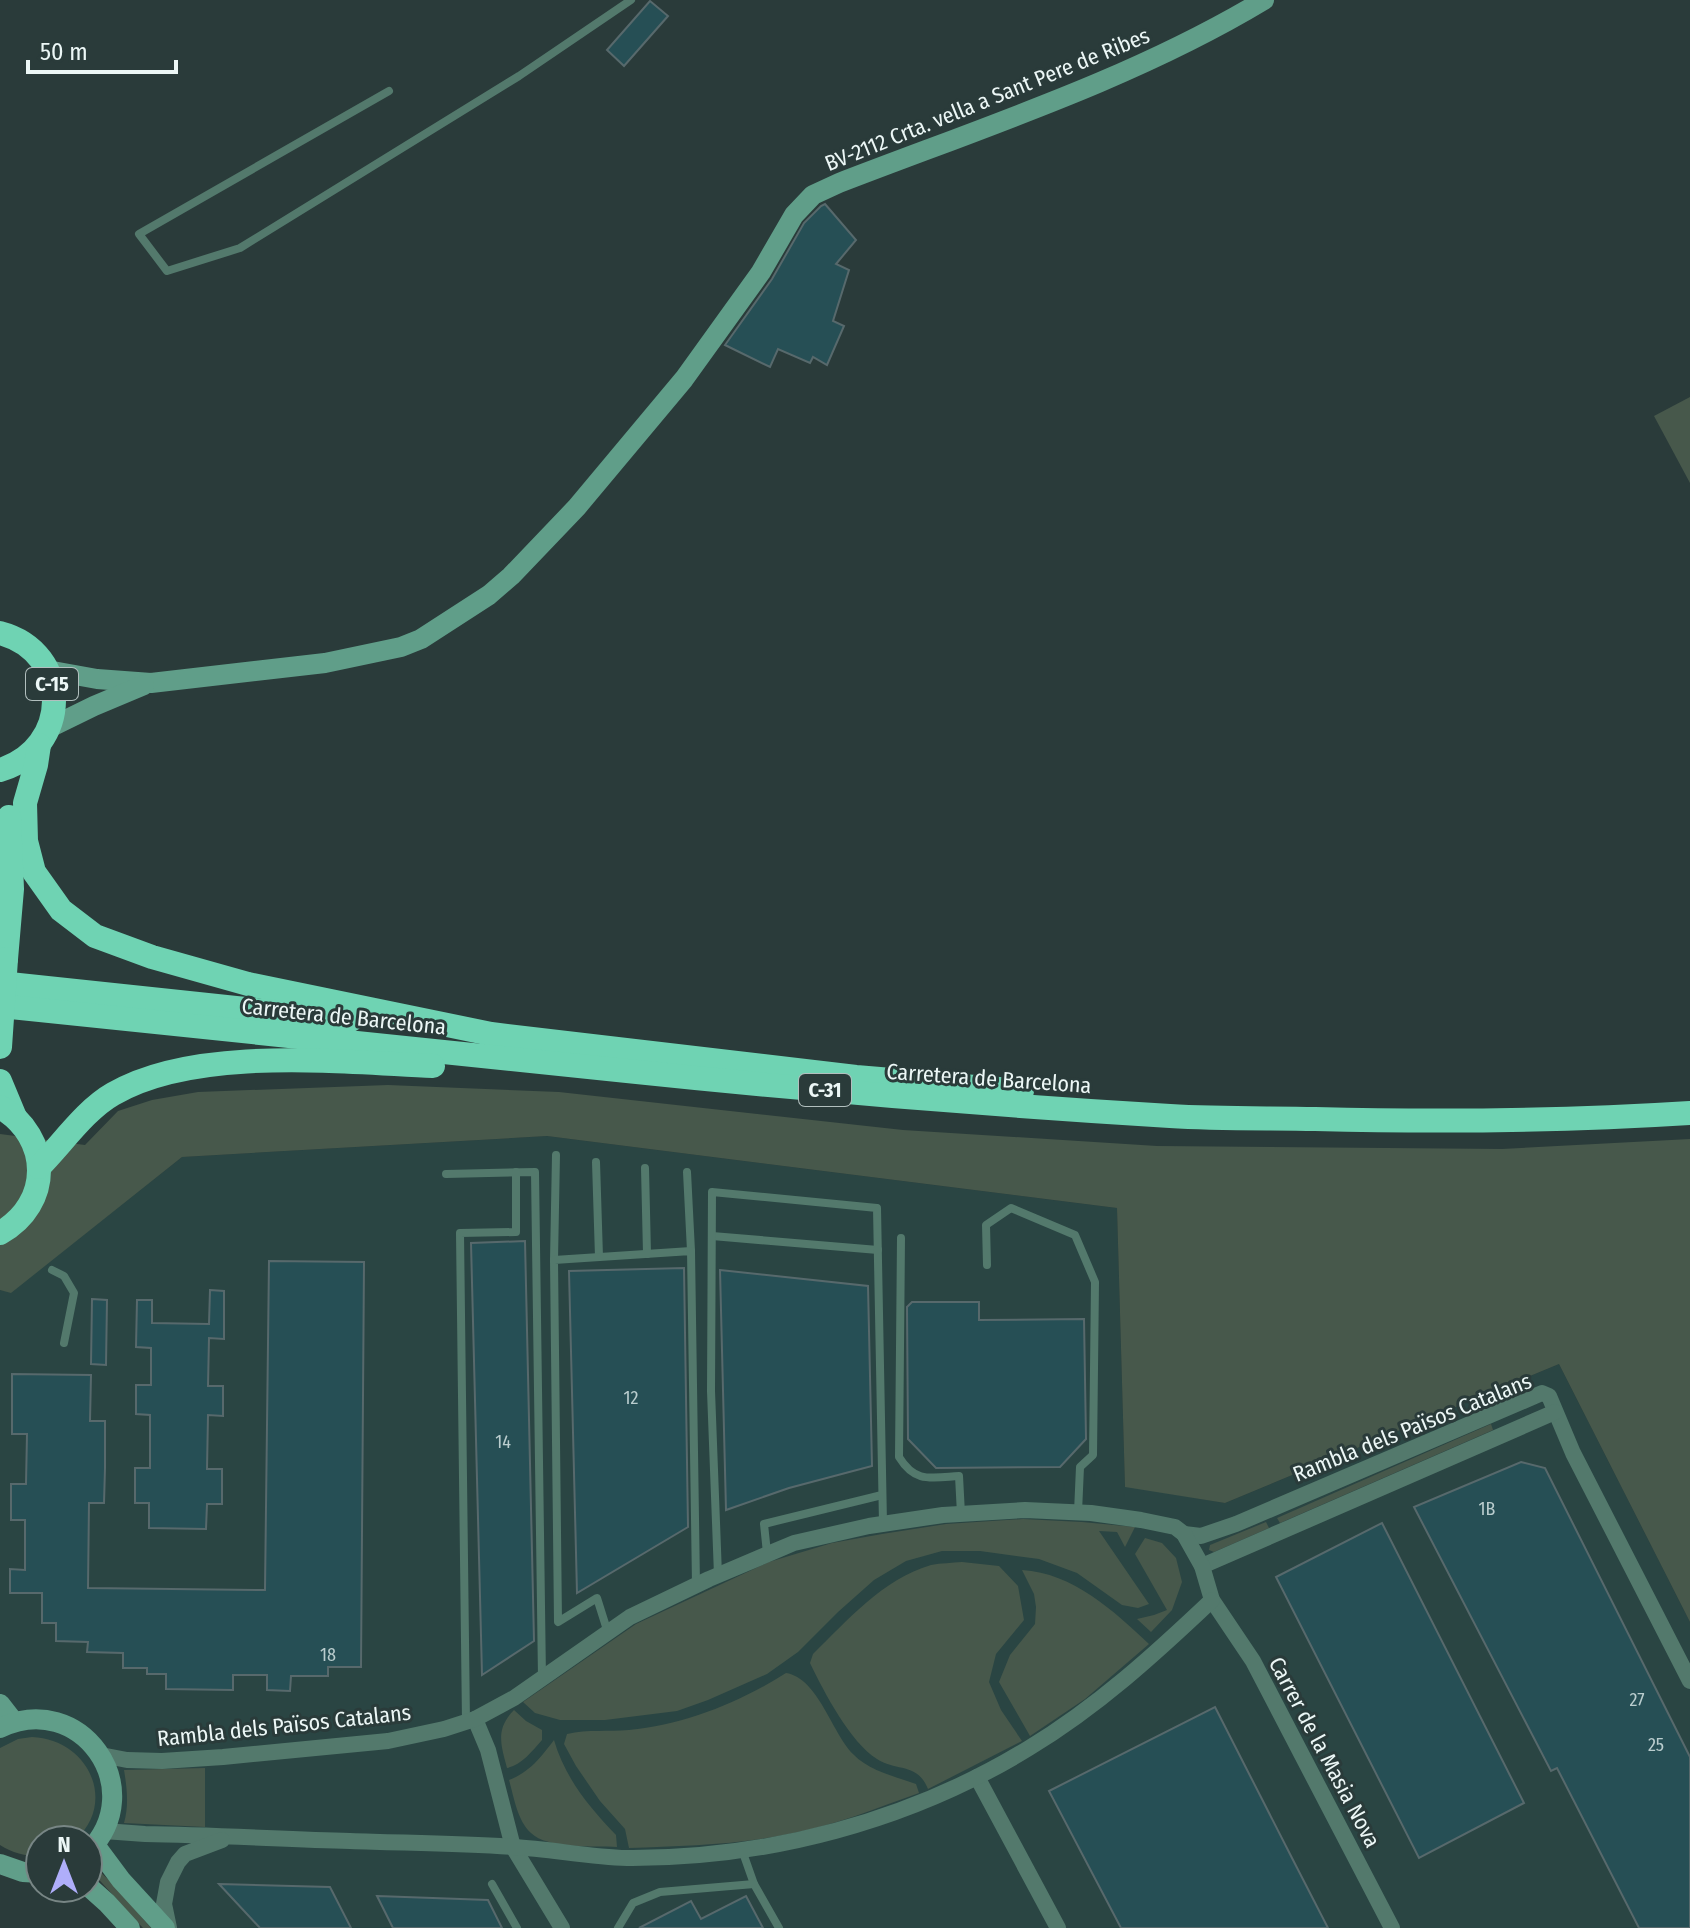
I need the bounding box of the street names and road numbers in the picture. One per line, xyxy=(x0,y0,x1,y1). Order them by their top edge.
street label: BV-2112 Crta. vella a Sant Pere de Ribes xyxy=(821,22,1154,177)
road number: C-15 xyxy=(26,668,78,700)
street label: Carretera de Barcelona xyxy=(240,992,447,1041)
street label: Carretera de Barcelona xyxy=(886,1058,1092,1099)
road number: C-31 xyxy=(799,1074,851,1106)
street label: Rambla dels Països Catalans xyxy=(1289,1367,1535,1488)
street label: Carrer de la Masia Nova xyxy=(1263,1652,1386,1852)
street label: Rambla dels Països Catalans xyxy=(156,1699,412,1752)

